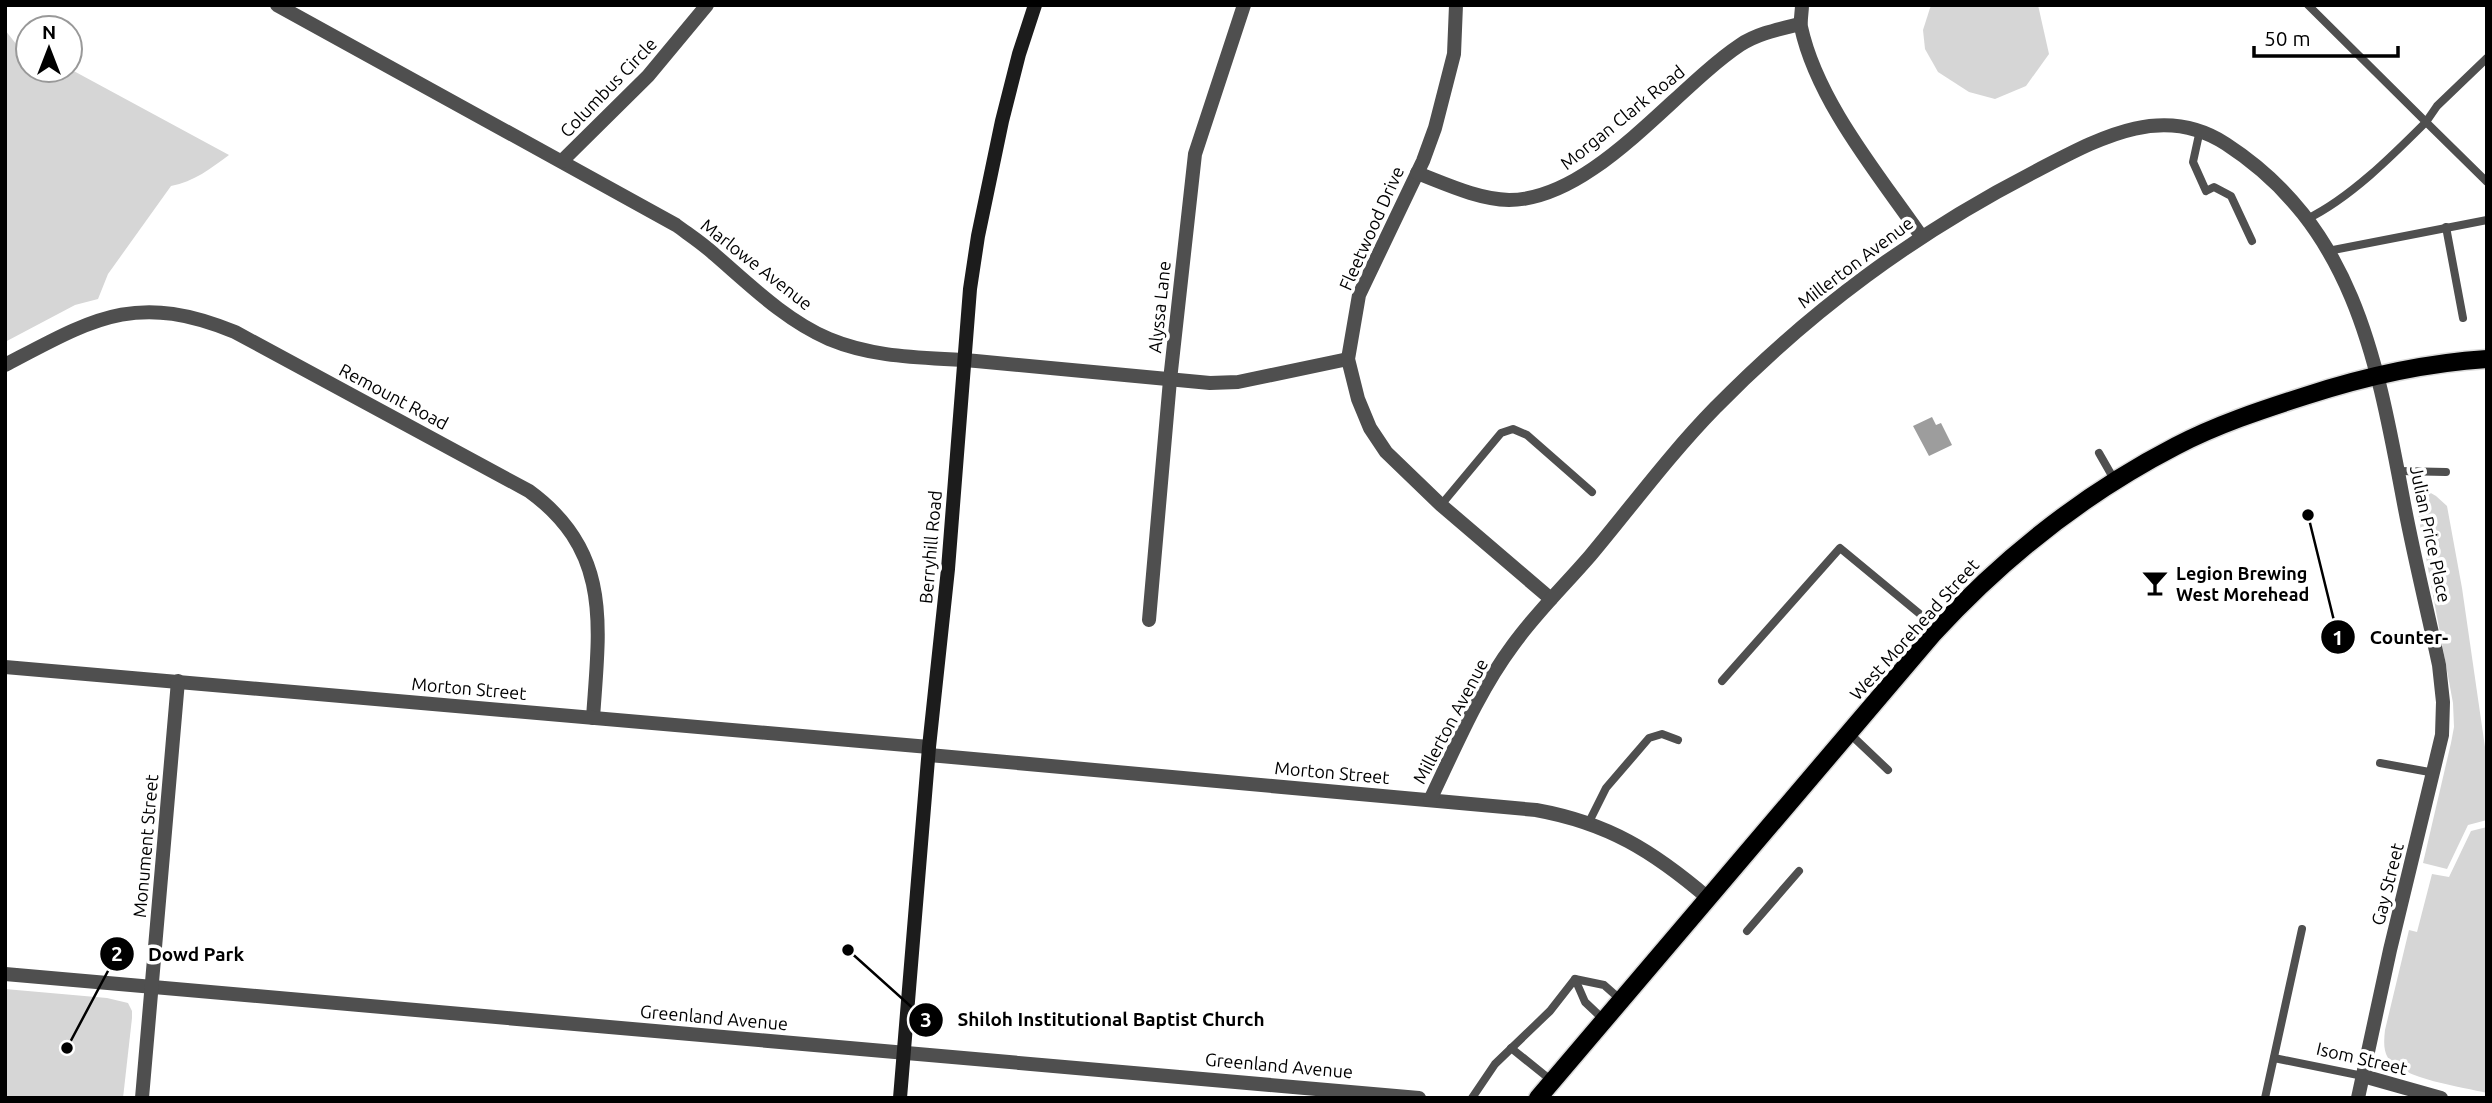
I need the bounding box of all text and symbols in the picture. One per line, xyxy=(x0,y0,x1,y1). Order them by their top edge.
north arrow xyxy=(14,14,84,84)
scale bar xyxy=(2254,14,2398,58)
text: N xyxy=(42,21,56,43)
text: 50 m xyxy=(2264,26,2311,50)
street label: Columbus Circle xyxy=(556,33,660,141)
street label: Morgan Clark Road xyxy=(1556,61,1688,173)
street label: Fleetwood Drive xyxy=(1335,163,1407,293)
street label: Millerton Avenue xyxy=(1794,212,1916,312)
street label: Marlowe Avenue xyxy=(697,214,817,314)
street label: Alyssa Lane xyxy=(1144,260,1174,354)
street label: Remount Road xyxy=(336,359,452,433)
street label: Julian Price Place xyxy=(2407,464,2455,604)
street label: Berryhill Road xyxy=(915,489,945,605)
street label: West Morehead Street xyxy=(1845,554,1983,704)
place label: Legion Brewing West Morehead xyxy=(2176,563,2309,604)
bar icon: Legion Brewing West Morehead xyxy=(2140,568,2170,598)
callout: Counter- xyxy=(2321,617,2462,657)
text: 1 xyxy=(2332,625,2344,649)
text: Counter- xyxy=(2370,626,2448,648)
street label: Millerton Avenue xyxy=(1409,655,1491,787)
street label: Morton Street xyxy=(411,673,527,703)
street label: Morton Street xyxy=(1274,757,1390,787)
street label: Monument Street xyxy=(129,773,161,919)
street label: Gay Street xyxy=(2367,841,2407,927)
callout: Dowd Park xyxy=(99,934,258,974)
text: 2 xyxy=(111,941,123,965)
text: Dowd Park xyxy=(148,943,244,965)
callout: Shiloh Institutional Baptist Church xyxy=(908,1000,1279,1040)
street label: Greenland Avenue xyxy=(639,1001,789,1033)
text: 3 xyxy=(920,1007,932,1031)
text: Shiloh Institutional Baptist Church xyxy=(957,1008,1265,1030)
street label: Isom Street xyxy=(2315,1038,2409,1078)
street label: Greenland Avenue xyxy=(1204,1049,1354,1081)

